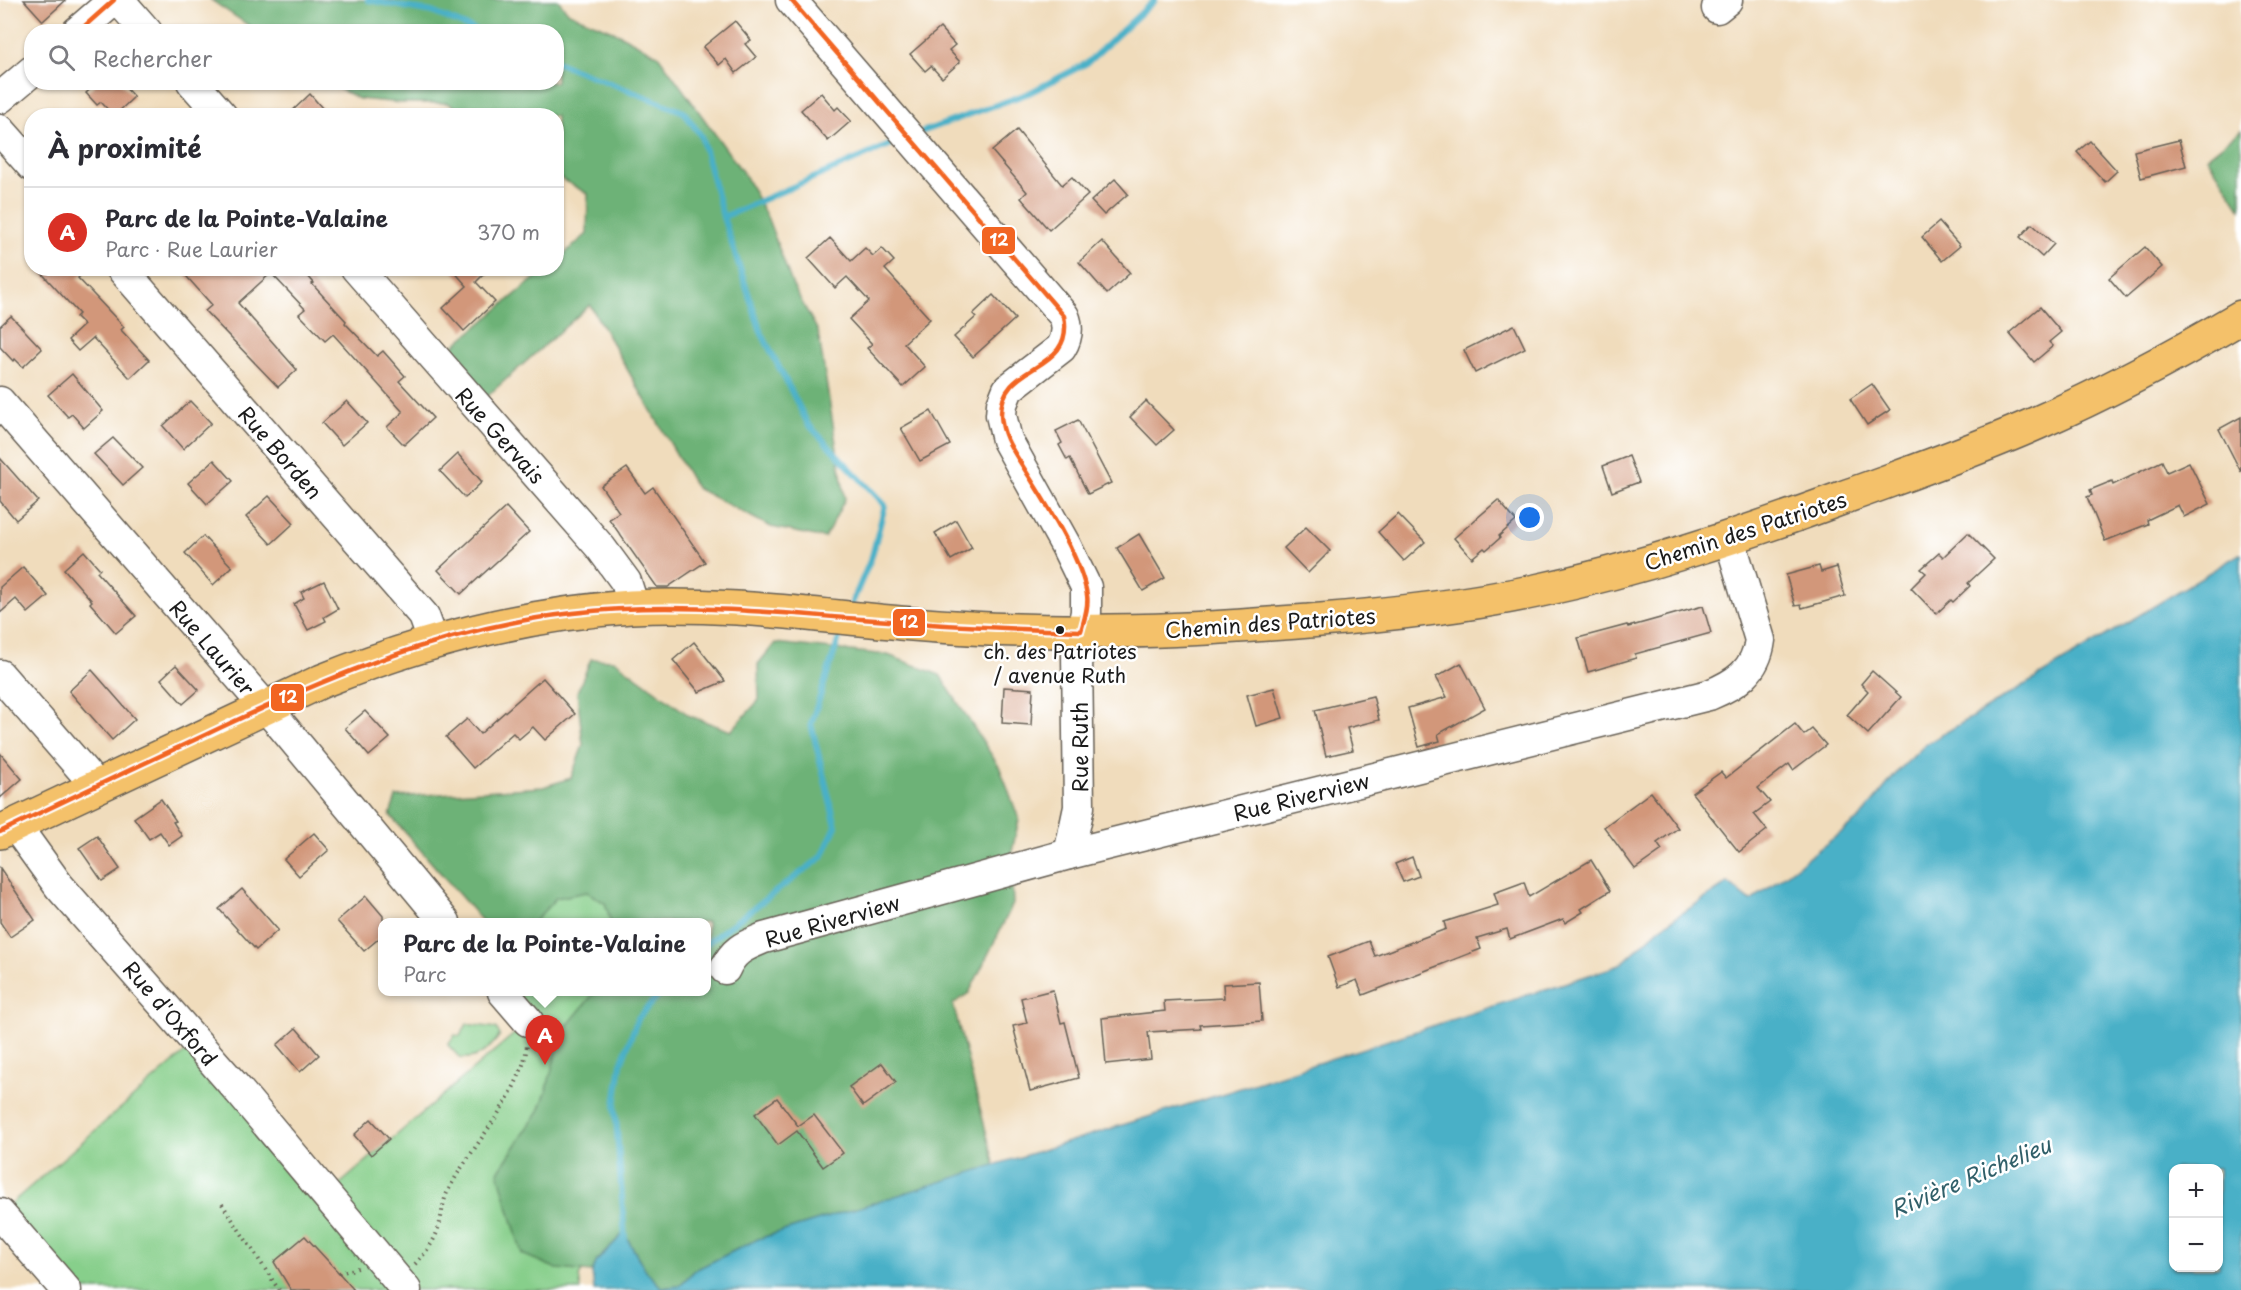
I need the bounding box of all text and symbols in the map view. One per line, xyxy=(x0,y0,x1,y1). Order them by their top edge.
search box xyxy=(24,24,564,90)
icon: search xyxy=(45,41,78,74)
text: Rechercher xyxy=(93,41,212,74)
text: À proximité xyxy=(48,128,202,167)
text: Parc de la Pointe-Valaine xyxy=(105,201,388,234)
text: A xyxy=(60,217,75,247)
text: 370 m xyxy=(477,217,540,247)
line badge: 12 xyxy=(981,226,1016,255)
text: 12 xyxy=(990,227,1008,251)
text: Parc · Rue Laurier xyxy=(105,234,278,264)
street label: Rue Gervais xyxy=(449,380,553,490)
street label: Rue Borden xyxy=(231,398,331,506)
street label: Chemin des Patriotes xyxy=(1640,482,1850,578)
your location xyxy=(1515,503,1544,532)
street label: Rue Laurier xyxy=(163,592,264,702)
street label: Chemin des Patriotes xyxy=(1164,599,1376,645)
line badge: 12 xyxy=(892,608,926,637)
text: 12 xyxy=(900,609,918,633)
marker: ch. des Patriotes / avenue Ruth xyxy=(1054,624,1066,636)
place label: ch. des Patriotes / avenue Ruth xyxy=(983,636,1137,690)
line badge: 12 xyxy=(270,683,305,712)
text: 12 xyxy=(279,684,297,708)
street label: Rue Ruth xyxy=(1063,702,1095,792)
street label: Rue Riverview xyxy=(1230,764,1372,828)
street label: Rue Riverview xyxy=(761,885,903,955)
popup xyxy=(378,918,711,996)
text: Parc de la Pointe-Valaine xyxy=(403,926,686,959)
street label: Rue d'Oxford xyxy=(116,953,226,1073)
text: Parc xyxy=(403,959,446,989)
pin: A xyxy=(526,1016,564,1065)
water label: Rivière Richelieu xyxy=(1885,1127,2057,1225)
map controls xyxy=(2169,1164,2223,1272)
button: + xyxy=(2169,1164,2223,1218)
button: − xyxy=(2169,1218,2223,1272)

